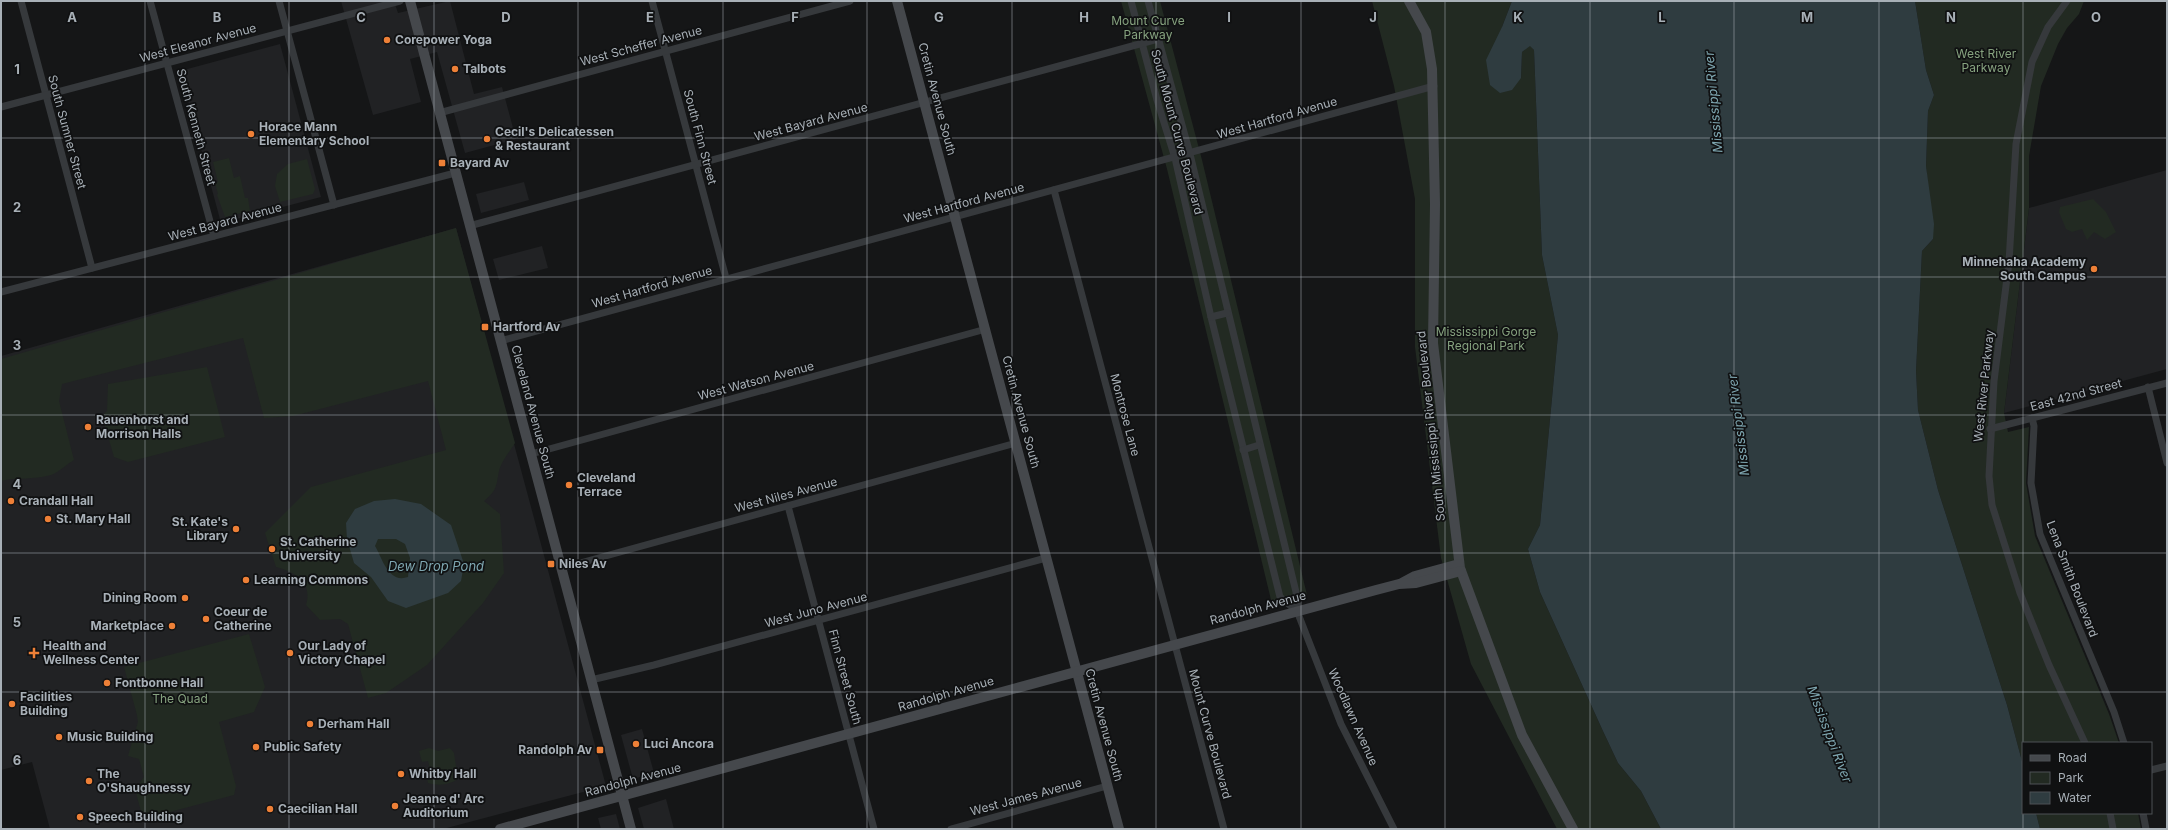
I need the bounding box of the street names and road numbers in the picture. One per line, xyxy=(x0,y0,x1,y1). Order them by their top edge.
street label: West Eleanor Avenue xyxy=(138,20,258,65)
street label: West Scheffer Avenue xyxy=(578,22,703,69)
street label: Cretin Avenue South xyxy=(915,41,960,157)
street label: South Mount Curve Boulevard xyxy=(1148,48,1207,216)
street label: South Kenneth Street xyxy=(174,67,219,187)
street label: South Sumner Street xyxy=(45,73,90,191)
street label: South Finn Street xyxy=(681,88,720,186)
street label: West Hartford Avenue xyxy=(1215,93,1339,142)
street label: West Bayard Avenue xyxy=(752,99,869,144)
street label: West Hartford Avenue xyxy=(902,179,1026,226)
street label: West Bayard Avenue xyxy=(166,199,283,244)
street label: West Hartford Avenue xyxy=(590,262,714,311)
street label: West River Parkway xyxy=(1970,329,1997,443)
street label: South Mississippi River Boulevard xyxy=(1413,330,1448,522)
street label: Cleveland Avenue South xyxy=(508,343,559,480)
street label: Cretin Avenue South xyxy=(999,354,1044,470)
street label: West Watson Avenue xyxy=(696,358,816,403)
street label: Montrose Lane xyxy=(1107,372,1144,458)
street label: East 42nd Street xyxy=(2028,375,2123,414)
street label: West Niles Avenue xyxy=(733,474,839,515)
street label: Lena Smith Boulevard xyxy=(2043,519,2102,639)
street label: Randolph Avenue xyxy=(1208,587,1308,628)
street label: West Juno Avenue xyxy=(763,589,869,630)
street label: Finn Street South xyxy=(826,628,865,726)
street label: Woodlawn Avenue xyxy=(1325,666,1382,768)
street label: Cretin Avenue South xyxy=(1082,667,1127,783)
street label: Mount Curve Boulevard xyxy=(1186,667,1235,800)
street label: Randolph Avenue xyxy=(896,673,995,714)
street label: Randolph Avenue xyxy=(583,759,683,800)
street label: West James Avenue xyxy=(968,774,1083,819)

